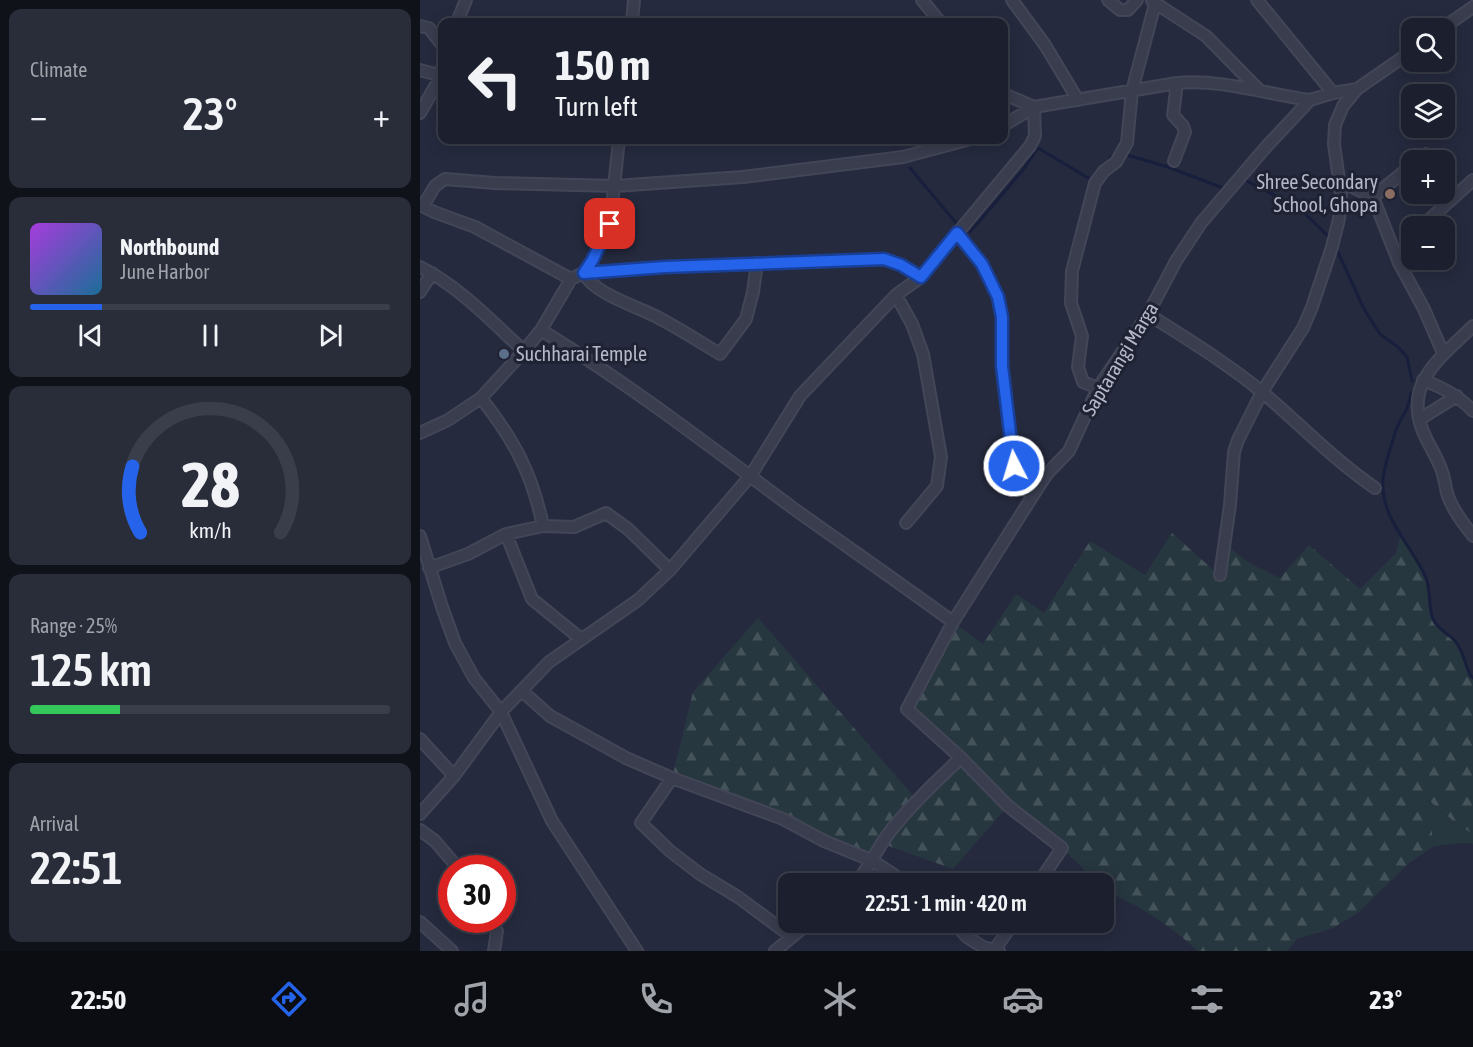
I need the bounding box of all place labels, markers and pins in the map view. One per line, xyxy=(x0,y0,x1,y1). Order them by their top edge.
place label: Shree Secondary School, Ghopa xyxy=(1256,170,1378,216)
marker: Shree Secondary School, Ghopa xyxy=(1383,187,1397,201)
pin xyxy=(584,198,635,249)
place label: Suchharai Temple xyxy=(516,342,647,365)
marker: Suchharai Temple xyxy=(497,347,511,361)

